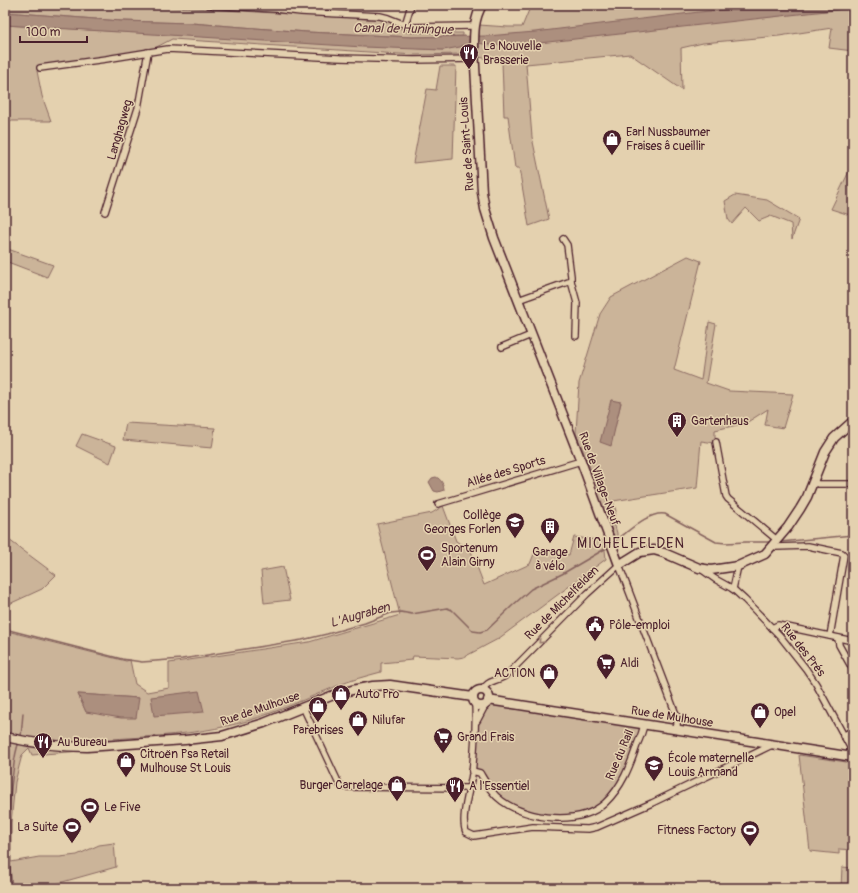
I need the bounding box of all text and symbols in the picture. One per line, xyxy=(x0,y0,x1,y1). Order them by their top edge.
scale bar xyxy=(20,18,87,44)
water label: Canal de Huningue xyxy=(353,20,455,38)
text: 100 m xyxy=(26,25,61,40)
place label: La Nouvelle Brasserie xyxy=(483,39,542,68)
restaurant icon: La Nouvelle Brasserie xyxy=(458,42,480,70)
street label: Rue de Saint-Louis xyxy=(456,96,478,191)
street label: Langhagweg xyxy=(104,98,136,162)
place label: Earl Nussbaumer Fraises â cueillir xyxy=(626,125,711,154)
shop icon: Earl Nussbaumer Fraises â cueillir xyxy=(601,128,623,156)
building icon: Gartenhaus xyxy=(666,410,688,438)
place label: Gartenhaus xyxy=(691,414,749,429)
street label: Rue de Village-Neuf xyxy=(575,430,623,528)
street label: Allée des Sports xyxy=(465,453,548,491)
place label: Collège Georges Forlen xyxy=(424,508,501,537)
school or university icon: Collège Georges Forlen xyxy=(504,511,526,539)
building icon: Garage à vélo xyxy=(539,516,561,544)
district label: MICHELFELDEN xyxy=(577,535,685,552)
place label: Sportenum Alain Girny xyxy=(441,541,498,570)
sports icon: Sportenum Alain Girny xyxy=(416,544,438,572)
place label: Garage à vélo xyxy=(532,545,568,574)
street label: Rue de Michelfelden xyxy=(522,563,602,643)
water label: L'Augraben xyxy=(328,599,392,631)
public building icon: Pôle-emploi xyxy=(584,614,606,642)
place label: Pôle-emploi xyxy=(609,618,670,633)
street label: Rue des Prés xyxy=(777,620,829,680)
one-way arrow xyxy=(538,636,546,644)
supermarket icon: Aldi xyxy=(595,652,617,680)
place label: Aldi xyxy=(620,656,639,671)
shop icon: ACTION xyxy=(538,662,560,690)
place label: ACTION xyxy=(494,666,535,681)
shop icon: Auto Pro xyxy=(330,683,352,711)
place label: Auto Pro xyxy=(355,687,400,702)
street label: Rue de Mulhouse xyxy=(218,688,302,730)
shop icon: Parebrises xyxy=(307,695,329,723)
shop icon: Opel xyxy=(749,701,771,729)
street label: Rue de Mulhouse xyxy=(630,703,714,731)
place label: Opel xyxy=(774,705,796,720)
shop icon: Nilufar xyxy=(347,709,369,737)
place label: Nilufar xyxy=(372,713,406,728)
place label: Parebrises xyxy=(293,723,344,738)
supermarket icon: Grand Frais xyxy=(432,726,454,754)
street label: Rue du Rail xyxy=(603,727,637,783)
place label: Grand Frais xyxy=(457,730,515,745)
restaurant icon: Au Bureau xyxy=(32,731,54,759)
place label: Au Bureau xyxy=(57,735,107,750)
place label: Citroën Psa Retail Mulhouse St Louis xyxy=(140,747,231,776)
shop icon: Citroën Psa Retail Mulhouse St Louis xyxy=(115,750,137,778)
place label: École maternelle Louis Armand xyxy=(668,750,754,780)
school or university icon: École maternelle Louis Armand xyxy=(643,754,665,782)
shop icon: Burger Carrelage xyxy=(386,774,408,802)
restaurant icon: A l'Essentiel xyxy=(444,775,466,803)
place label: Burger Carrelage xyxy=(299,778,383,793)
place label: A l'Essentiel xyxy=(469,779,530,794)
sports icon: Le Five xyxy=(79,796,101,824)
place label: Le Five xyxy=(104,800,140,815)
sports icon: La Suite xyxy=(61,816,83,844)
sports icon: Fitness Factory xyxy=(739,819,761,847)
place label: La Suite xyxy=(17,820,58,835)
place label: Fitness Factory xyxy=(657,823,736,838)

